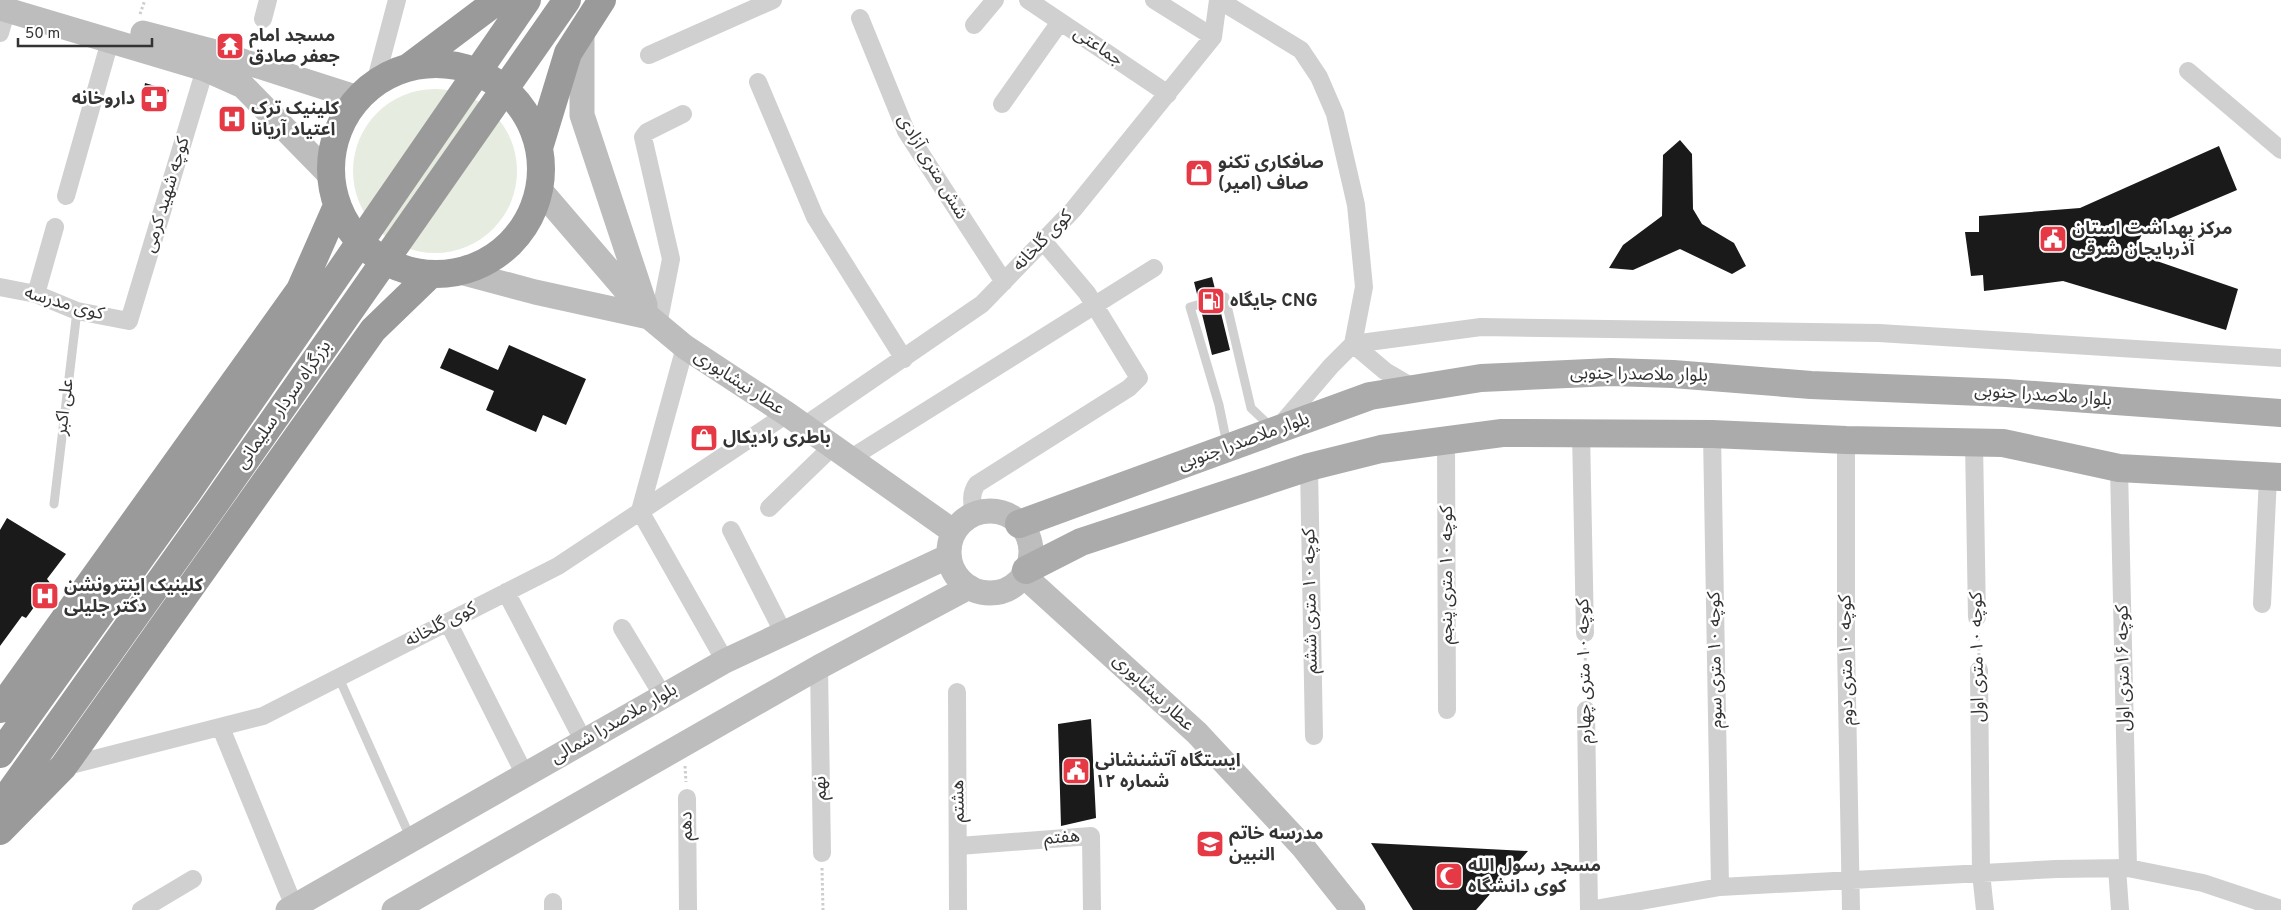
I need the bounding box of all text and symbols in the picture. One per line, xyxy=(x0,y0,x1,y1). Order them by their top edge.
scale bar xyxy=(18,15,151,47)
street label: جماعتی xyxy=(1069,22,1127,72)
text: 50 m xyxy=(25,25,60,44)
place label: مسجد امام جعفر صادق xyxy=(249,25,340,69)
temple icon: مسجد امام جعفر صادق xyxy=(215,31,245,61)
pharmacy icon: داروخانه xyxy=(139,84,169,114)
place label: داروخانه xyxy=(72,88,135,111)
place label: کلینیک ترک اعتیاد آریانا xyxy=(251,98,340,142)
hospital icon: کلینیک ترک اعتیاد آریانا xyxy=(217,104,247,134)
street label: شش متری آزادی xyxy=(891,110,973,224)
street label: کوچه شهید کرمی xyxy=(138,134,196,256)
place label: صافکاری تکنو صاف (امیر) xyxy=(1218,152,1324,196)
shop icon: صافکاری تکنو صاف (امیر) xyxy=(1184,158,1214,188)
street label: کوی گلخانه xyxy=(1008,205,1078,277)
place label: مرکز بهداشت استان آذربایجان شرقی xyxy=(2072,218,2232,262)
public building icon: مرکز بهداشت استان آذربایجان شرقی xyxy=(2038,224,2068,254)
street label: کوی مدرسه xyxy=(22,282,107,326)
fuel station icon: جایگاه CNG xyxy=(1196,286,1226,316)
place label: جایگاه CNG xyxy=(1230,290,1318,313)
street label: بزرگراه سردار سلیمانی xyxy=(231,336,337,474)
street label: عطار نیشابوری xyxy=(689,345,789,421)
street label: بلوار ملاصدرا جنوبی xyxy=(1570,362,1708,388)
street label: علی اکبر xyxy=(50,377,80,438)
street label: بلوار ملاصدرا جنوبی xyxy=(1973,380,2113,412)
street label: بلوار ملاصدرا جنوبی xyxy=(1175,408,1313,476)
shop icon: باطری رادیکال xyxy=(689,423,719,453)
place label: باطری رادیکال xyxy=(723,427,831,450)
street label: کوچه ۱۰ متری پنجم xyxy=(1436,505,1459,644)
street label: کوچه ۱۰ متری ششم xyxy=(1298,528,1324,674)
place label: کلینیک اینترونشن دکتر جلیلی xyxy=(64,575,204,619)
hospital icon: کلینیک اینترونشن دکتر جلیلی xyxy=(30,581,60,611)
street label: کوچه ۱۰ متری سوم xyxy=(1703,591,1730,729)
street label: کوچه ۱۰ متری اول xyxy=(1965,591,1991,722)
street label: کوچه ۱۰ متری دوم xyxy=(1834,594,1861,726)
street label: کوی گلخانه xyxy=(402,597,481,653)
street label: کوچه ۱۰ متری چهارم xyxy=(1572,598,1599,744)
street label: کوچه ۱۶متری اول xyxy=(2111,604,2137,731)
street label: عطار نیشابوری xyxy=(1107,649,1199,737)
street label: بلوار ملاصدرا شمالی xyxy=(547,678,681,770)
place label: ایستگاه آتشنشانی شماره ۱۲ xyxy=(1095,749,1241,794)
public building icon: ایستگاه آتشنشانی شماره ۱۲ xyxy=(1061,756,1091,786)
street label: نهم xyxy=(809,776,833,800)
street label: هشتم xyxy=(947,780,971,822)
street label: دهم xyxy=(675,811,699,841)
place label: مدرسه خاتم النبین xyxy=(1229,823,1324,867)
street label: هفتم xyxy=(1043,825,1081,851)
school or university icon: مدرسه خاتم النبین xyxy=(1195,829,1225,859)
place label: مسجد رسول الله کوی دانشگاه xyxy=(1468,855,1601,899)
mosque icon: مسجد رسول الله کوی دانشگاه xyxy=(1434,861,1464,891)

